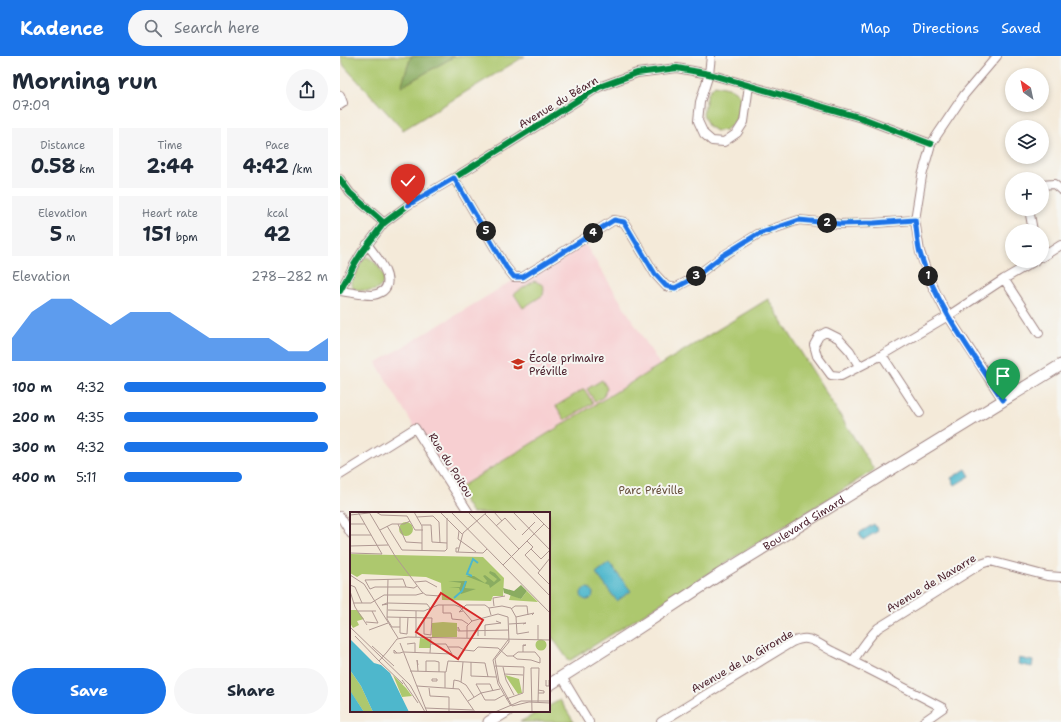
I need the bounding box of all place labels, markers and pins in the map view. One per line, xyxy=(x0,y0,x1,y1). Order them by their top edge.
pin xyxy=(391,164,425,205)
pin: 2 xyxy=(817,213,837,233)
pin: 5 xyxy=(476,221,496,241)
pin: 4 xyxy=(583,223,603,243)
pin: 3 xyxy=(686,266,706,286)
pin: 1 xyxy=(918,266,938,286)
place label: École primaire Préville xyxy=(529,350,605,379)
school or university icon: École primaire Préville xyxy=(510,356,526,372)
pin xyxy=(986,359,1020,400)

